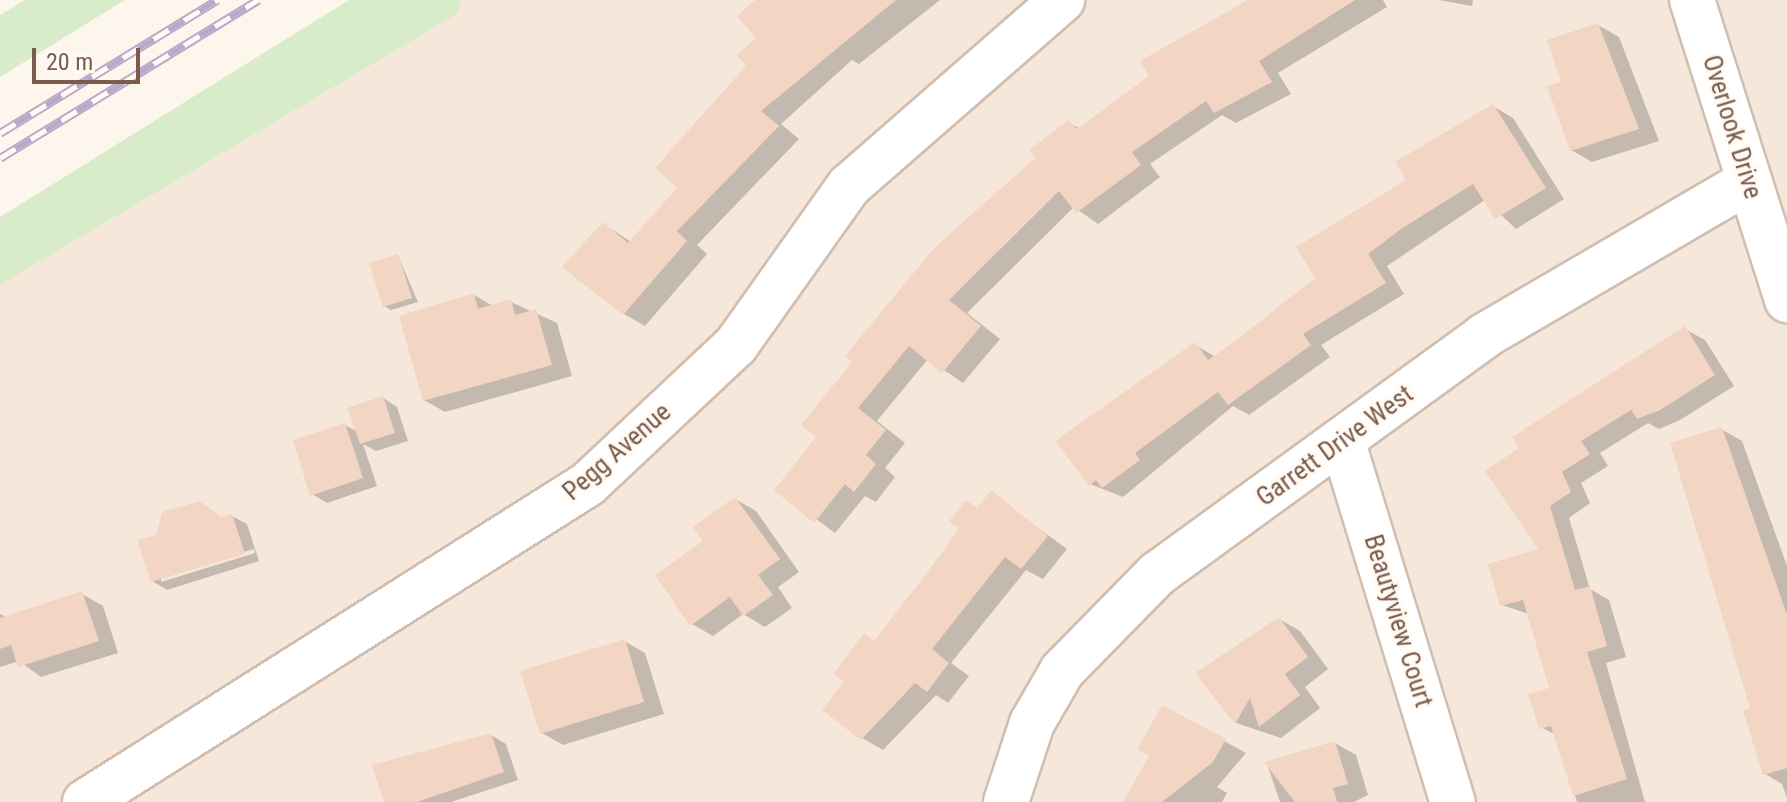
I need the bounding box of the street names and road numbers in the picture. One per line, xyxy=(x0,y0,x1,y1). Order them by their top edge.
street label: Overlook Drive xyxy=(1695,52,1769,202)
street label: Garrett Drive West xyxy=(1251,379,1419,513)
street label: Pegg Avenue xyxy=(557,397,677,507)
street label: Beautyview Court xyxy=(1357,531,1439,711)

